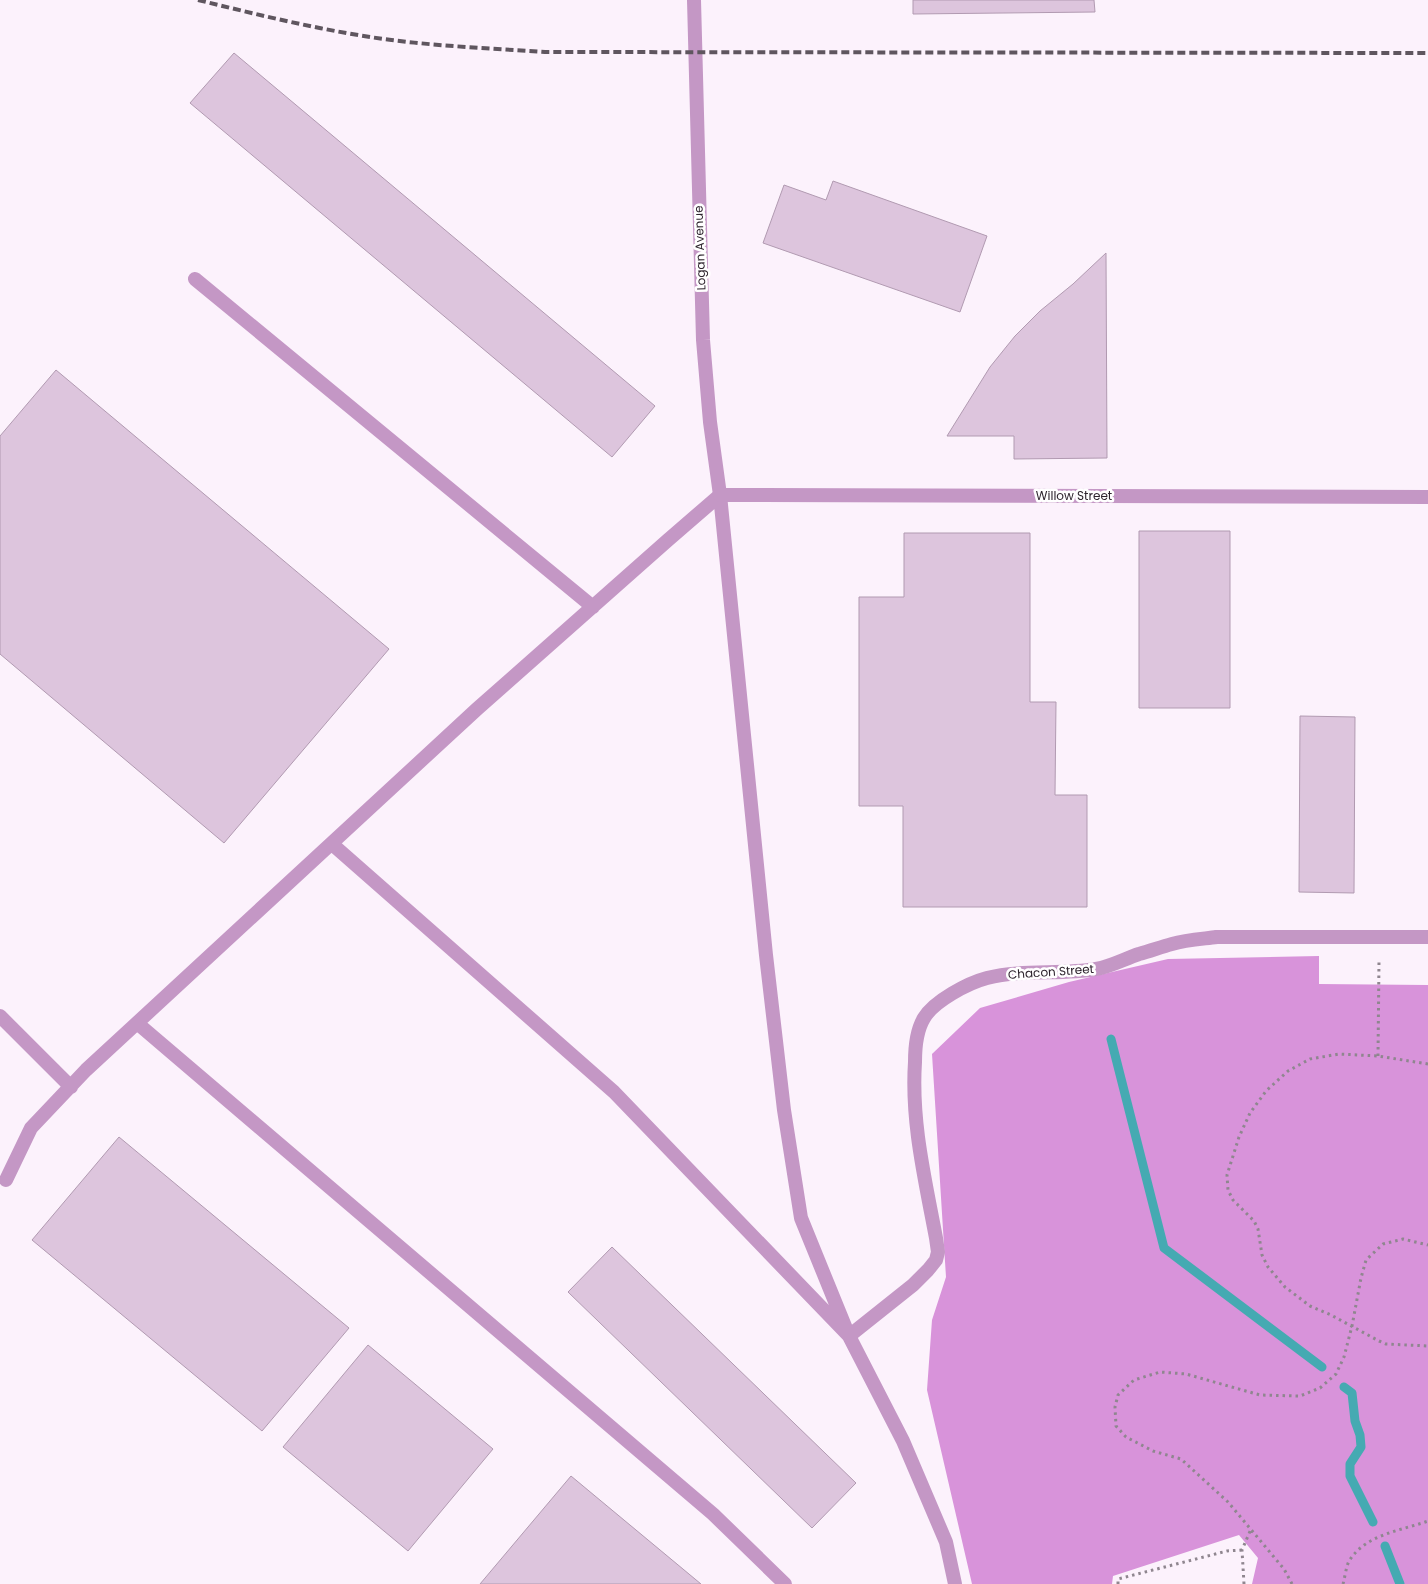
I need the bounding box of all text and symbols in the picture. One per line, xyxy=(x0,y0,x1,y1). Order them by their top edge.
street label: Logan Avenue xyxy=(690,205,709,291)
street label: Willow Street xyxy=(1036,487,1112,504)
street label: Chacon Street xyxy=(1007,960,1094,983)

